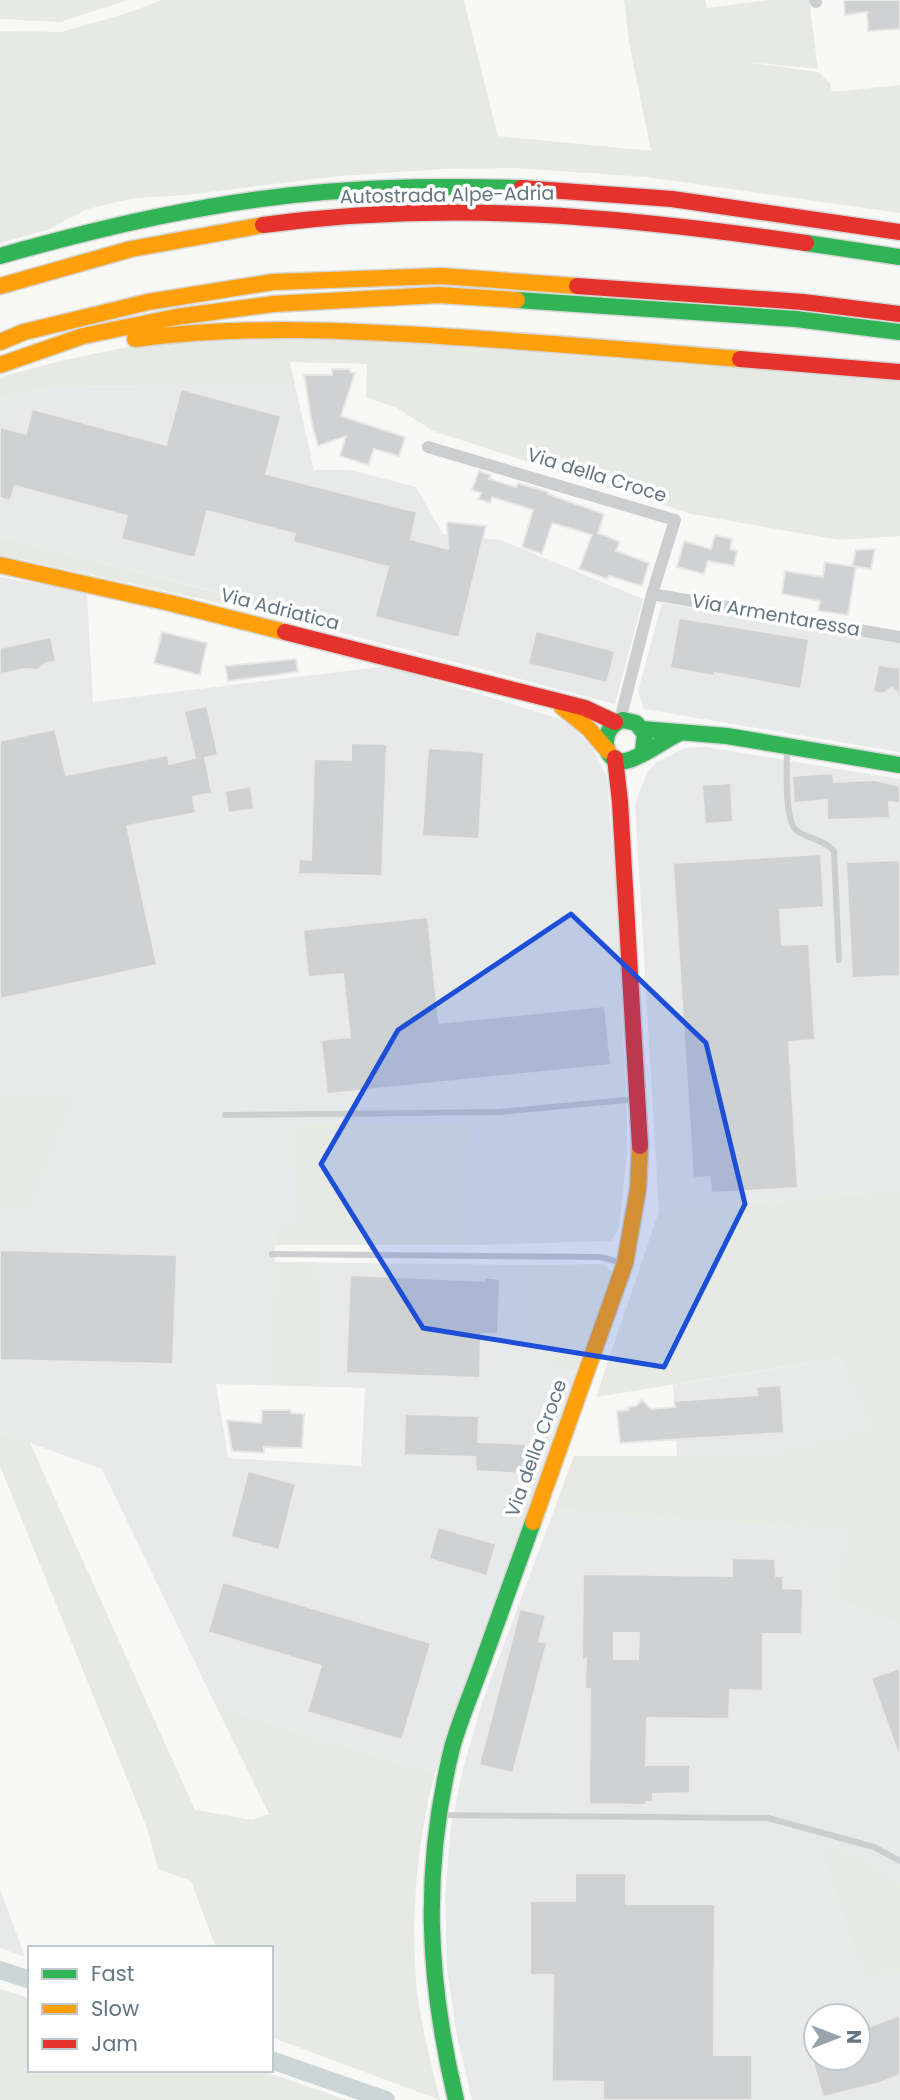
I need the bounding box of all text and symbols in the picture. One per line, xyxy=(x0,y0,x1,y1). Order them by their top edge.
street label: Autostrada Alpe-Adria xyxy=(340,180,554,210)
street label: Via della Croce xyxy=(524,441,670,509)
street label: Via Adriatica xyxy=(218,581,342,637)
street label: Via Armentaressa xyxy=(690,587,862,643)
street label: Via della Croce xyxy=(499,1375,573,1521)
legend xyxy=(28,1946,273,2072)
text: Fast xyxy=(91,1959,134,1988)
text: Slow xyxy=(91,1994,139,2023)
north arrow xyxy=(802,2002,872,2072)
text: Jam xyxy=(91,2029,138,2058)
text: N xyxy=(840,2030,867,2044)

